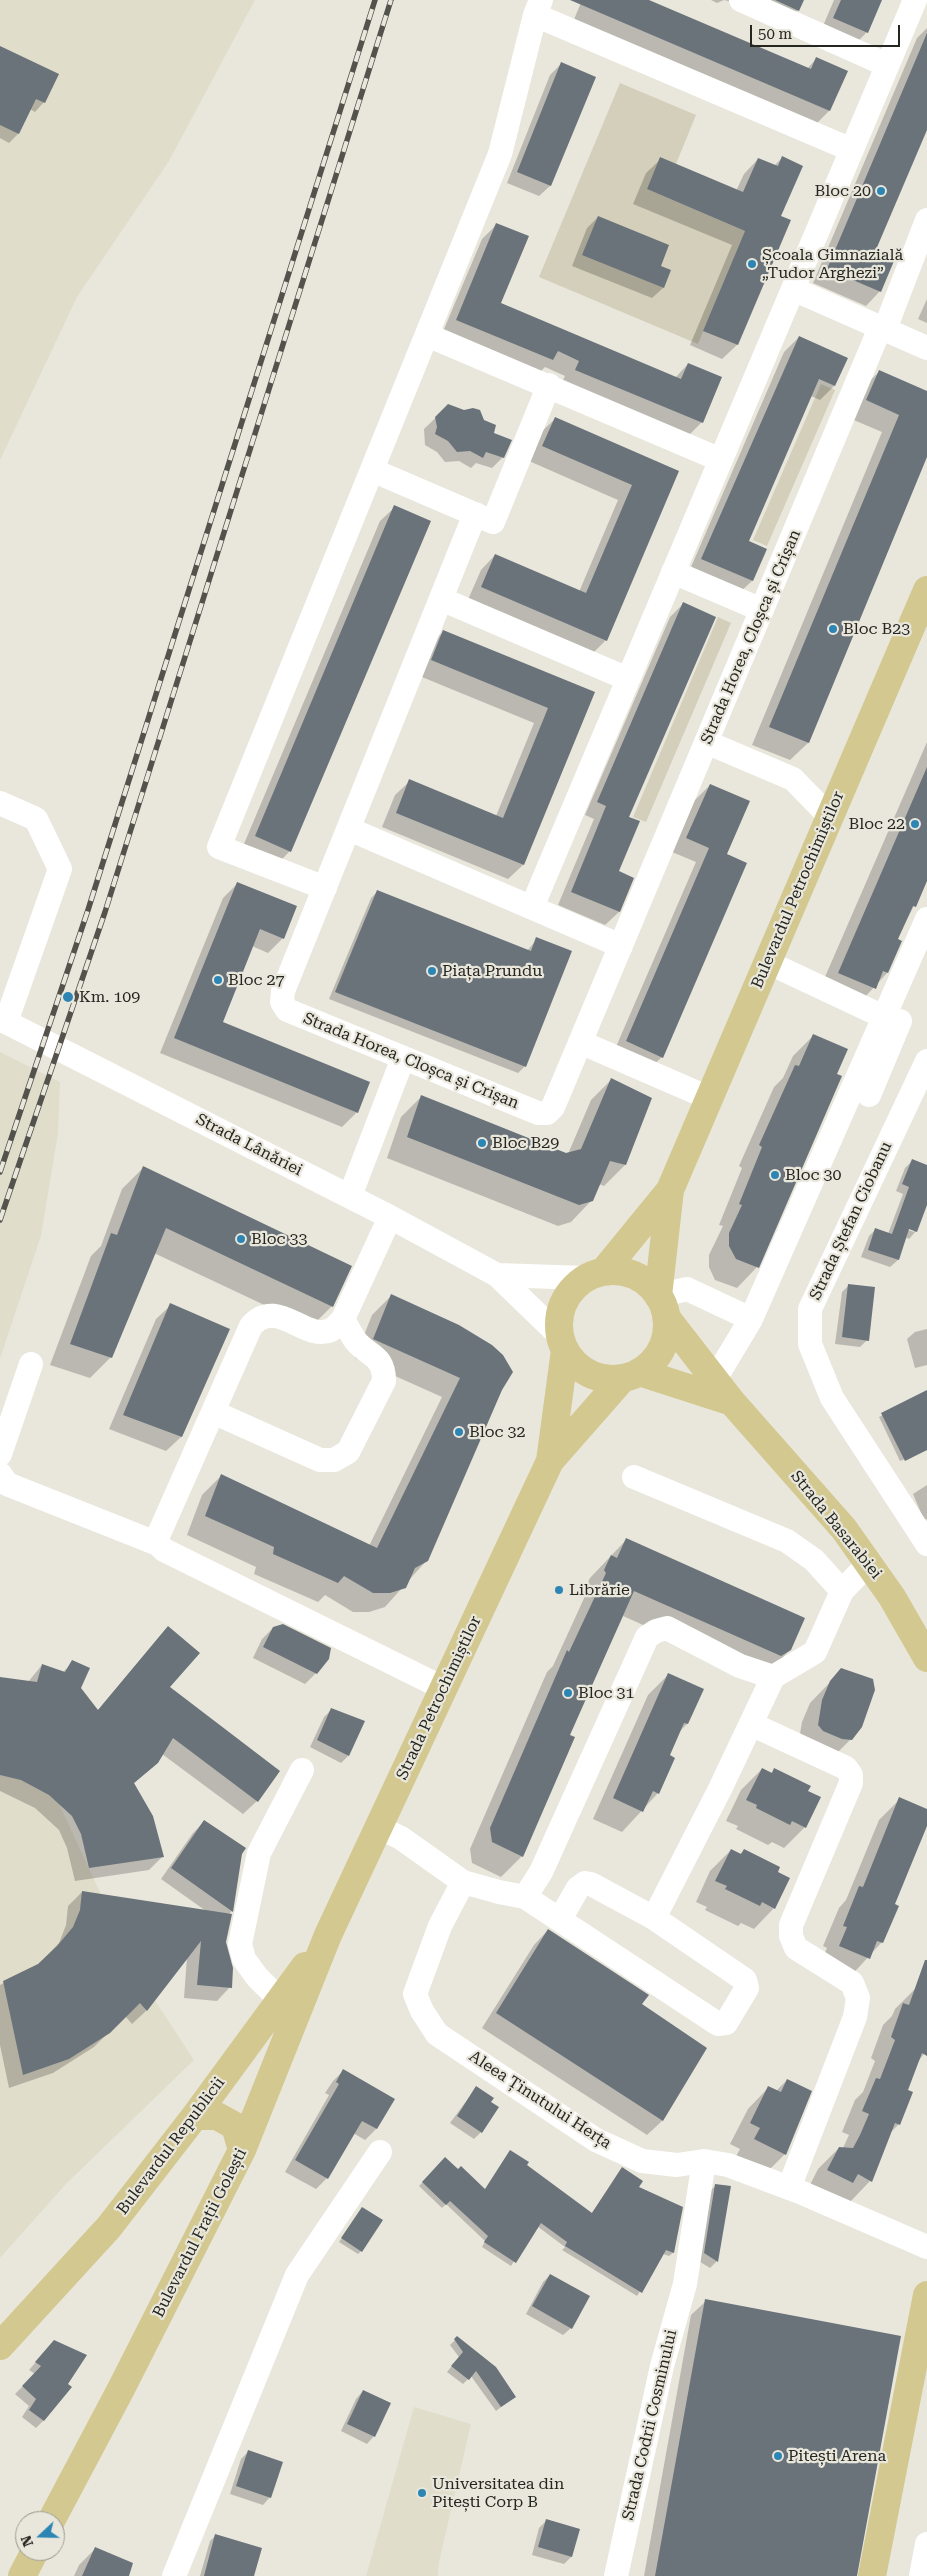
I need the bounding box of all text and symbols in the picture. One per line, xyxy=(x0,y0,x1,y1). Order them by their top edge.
scale bar xyxy=(752,15,902,47)
text: 50 m xyxy=(758,25,792,43)
place label: Bloc 20 xyxy=(815,181,871,201)
marker: Bloc 20 xyxy=(875,185,887,197)
place label: Școala Gimnazială „Tudor Arghezi” xyxy=(762,245,903,283)
marker: Școala Gimnazială „Tudor Arghezi” xyxy=(746,258,758,270)
street label: Strada Horea, Cloșca și Crișan xyxy=(697,527,805,747)
place label: Bloc B23 xyxy=(843,619,910,639)
marker: Bloc B23 xyxy=(827,623,839,635)
street label: Bulevardul Petrochimiștilor xyxy=(748,788,848,992)
place label: Bloc 22 xyxy=(849,814,905,834)
marker: Bloc 22 xyxy=(909,818,921,830)
place label: Piața Prundu xyxy=(442,961,542,981)
marker: Piața Prundu xyxy=(426,965,438,977)
place label: Bloc 27 xyxy=(228,970,284,990)
marker: Bloc 27 xyxy=(212,974,224,986)
place label: Km. 109 xyxy=(79,987,140,1007)
marker: Km. 109 xyxy=(61,990,75,1004)
street label: Strada Horea, Cloșca și Crișan xyxy=(300,1009,522,1113)
street label: Strada Lânăriei xyxy=(192,1110,306,1180)
place label: Bloc B29 xyxy=(492,1133,559,1153)
marker: Bloc B29 xyxy=(476,1137,488,1149)
street label: Strada Ștefan Ciobanu xyxy=(806,1139,896,1303)
place label: Bloc 30 xyxy=(785,1165,841,1185)
marker: Bloc 30 xyxy=(769,1169,781,1181)
place label: Bloc 33 xyxy=(251,1229,307,1249)
marker: Bloc 33 xyxy=(235,1233,247,1245)
place label: Bloc 32 xyxy=(469,1422,525,1442)
marker: Bloc 32 xyxy=(453,1426,465,1438)
street label: Strada Basarabiei xyxy=(786,1467,886,1583)
place label: Librărie xyxy=(569,1580,630,1600)
marker: Librărie xyxy=(553,1584,565,1596)
street label: Strada Petrochimiștilor xyxy=(393,1613,485,1783)
place label: Bloc 31 xyxy=(578,1683,634,1703)
marker: Bloc 31 xyxy=(562,1687,574,1699)
street label: Aleea Ținutului Herța xyxy=(465,2047,615,2153)
street label: Bulevardul Republicii xyxy=(113,2074,229,2218)
street label: Bulevardul Frații Golești xyxy=(149,2145,251,2321)
street label: Strada Codrii Cosminului xyxy=(619,2328,681,2522)
place label: Pitești Arena xyxy=(788,2446,886,2466)
marker: Pitești Arena xyxy=(772,2450,784,2462)
place label: Universitatea din Pitești Corp B xyxy=(432,2474,564,2512)
marker: Universitatea din Pitești Corp B xyxy=(416,2487,428,2499)
north arrow xyxy=(15,2511,65,2561)
text: N xyxy=(18,2533,36,2549)

